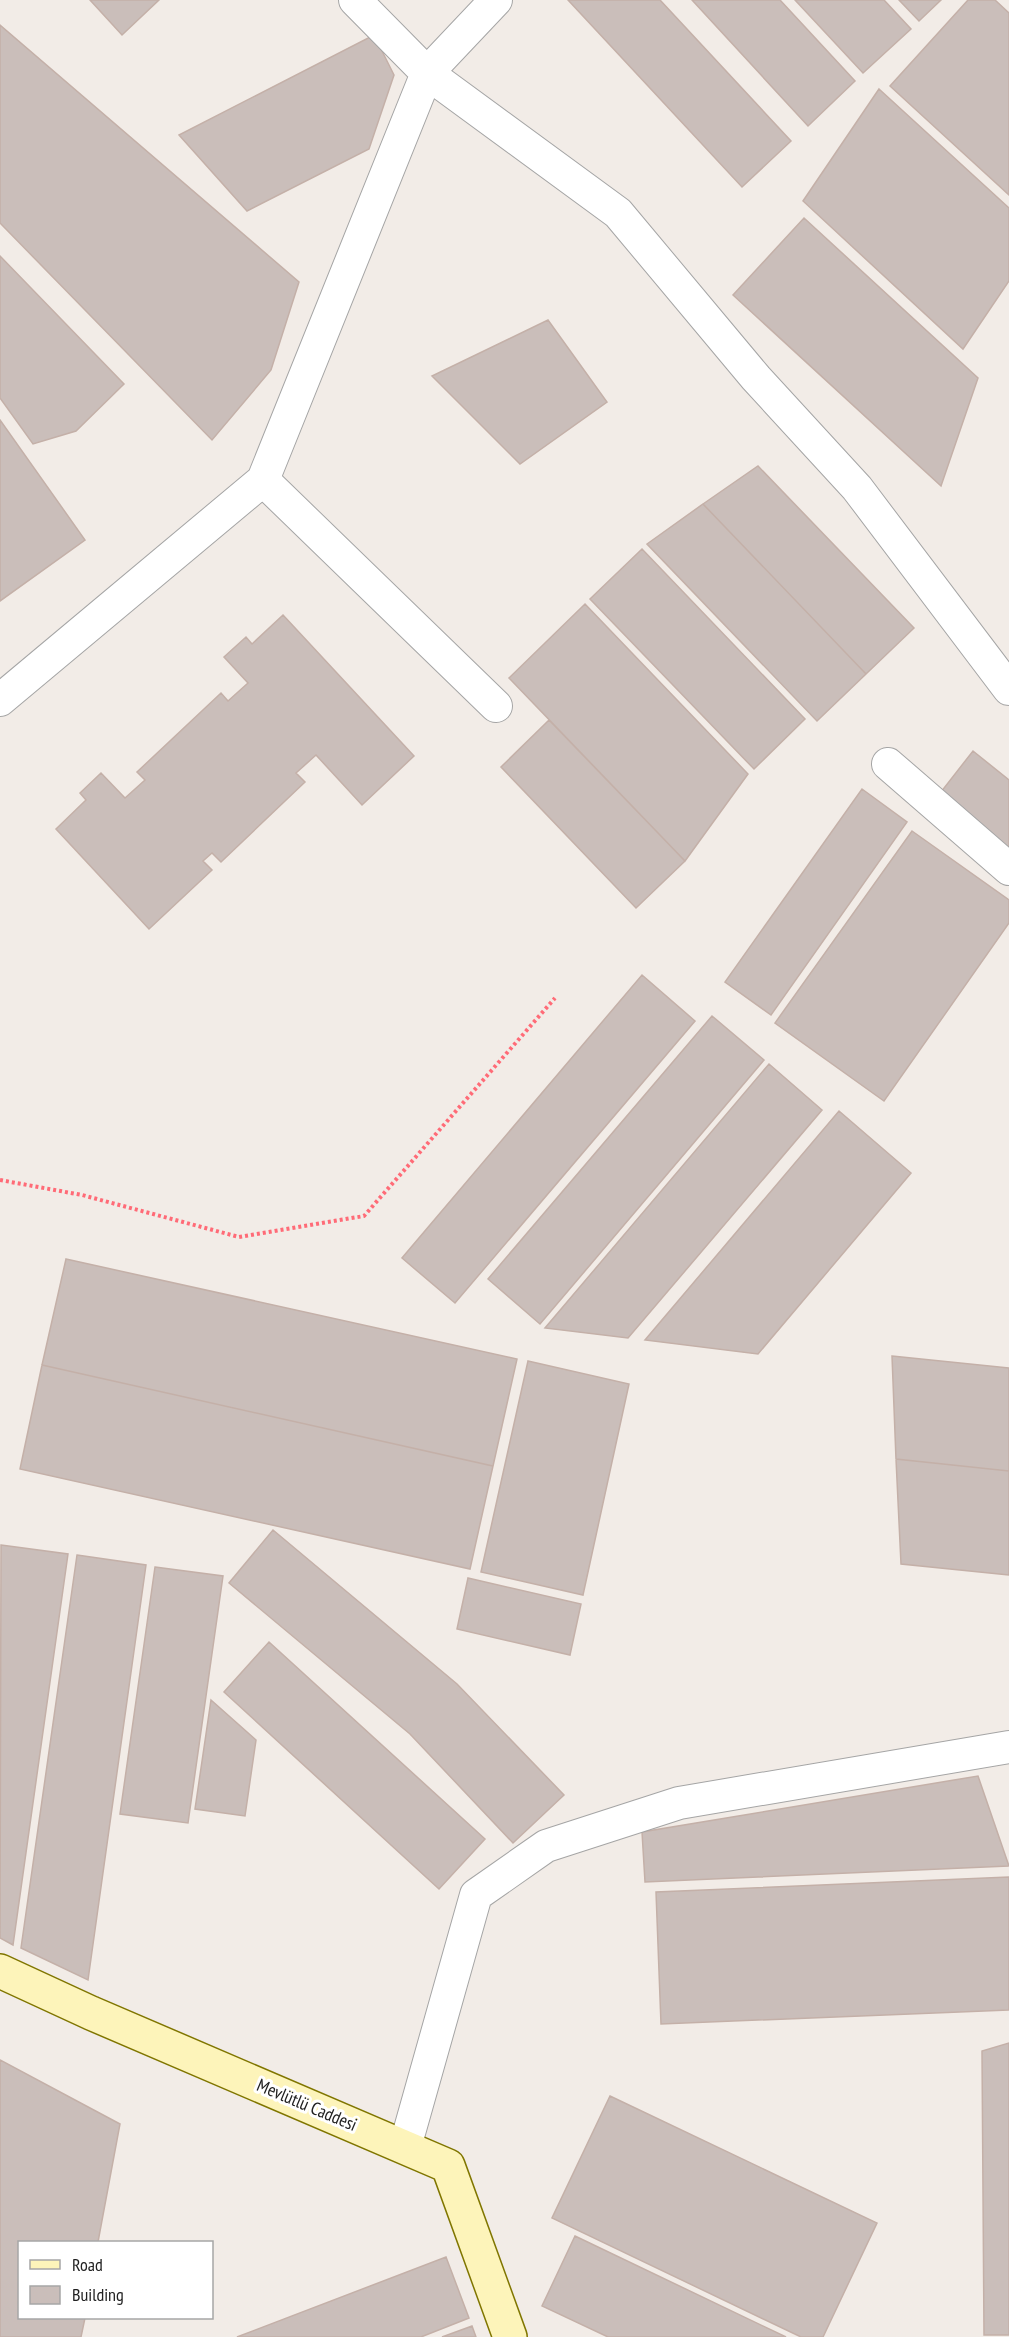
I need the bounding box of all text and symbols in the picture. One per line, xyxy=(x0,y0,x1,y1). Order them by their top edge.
street label: Mevlütlü Caddesi xyxy=(254,2073,361,2136)
legend xyxy=(18,2241,213,2319)
text: Road xyxy=(72,2253,103,2276)
text: Building xyxy=(72,2283,124,2306)

